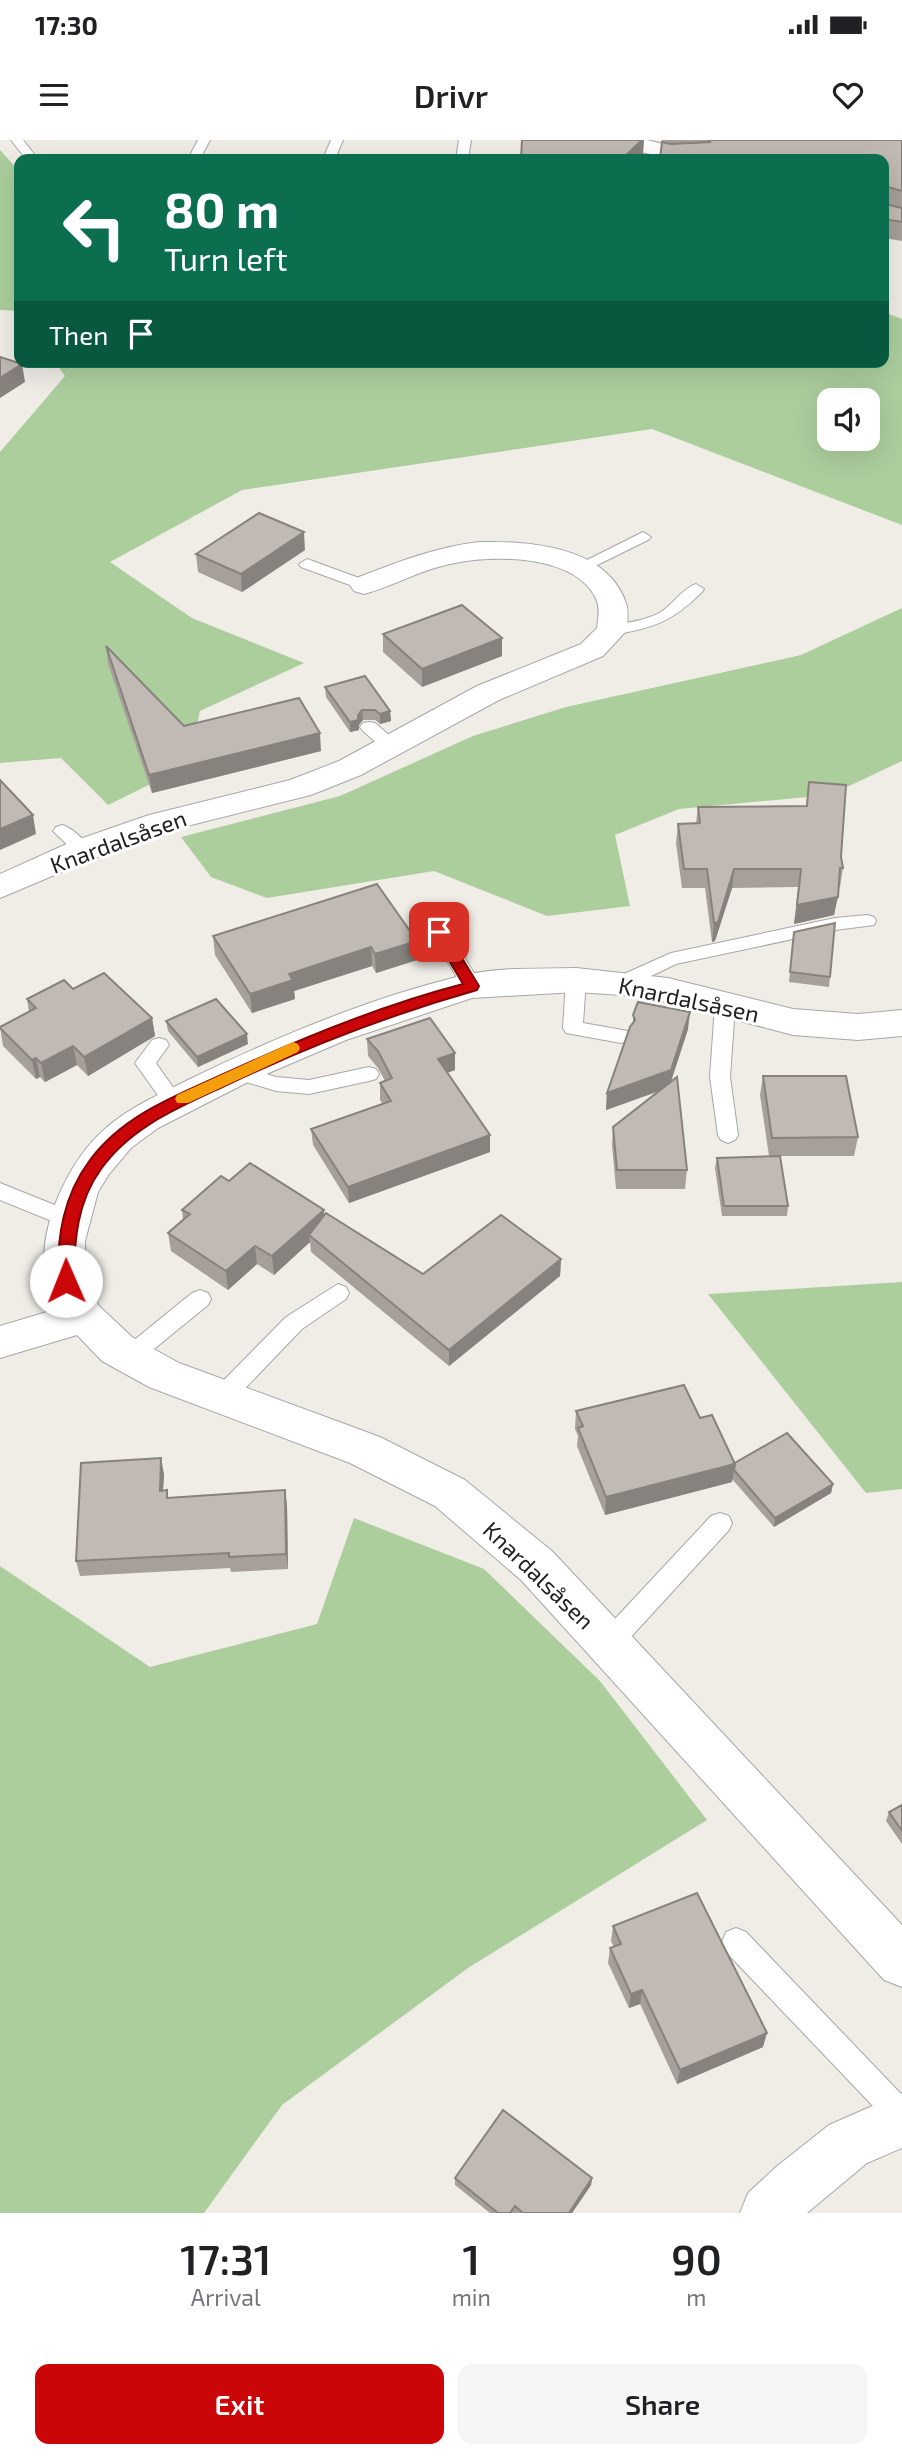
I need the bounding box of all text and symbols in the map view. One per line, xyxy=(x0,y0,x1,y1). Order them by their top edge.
text: 17:30 xyxy=(35,9,98,40)
icon: menu xyxy=(35,76,73,114)
text: Drivr xyxy=(414,76,488,114)
icon: heart xyxy=(829,76,867,114)
text: 80 m xyxy=(164,179,279,238)
icon: left xyxy=(49,182,140,273)
text: Turn left xyxy=(164,239,288,277)
icon: arrive xyxy=(122,315,160,353)
text: Then xyxy=(49,319,108,350)
map controls xyxy=(817,388,880,451)
button: sound xyxy=(817,388,880,451)
street label: Knardalsåsen xyxy=(46,803,190,879)
pin xyxy=(409,902,469,962)
icon: arrive xyxy=(420,913,458,951)
street label: Knardalsåsen xyxy=(616,970,762,1028)
position arrow xyxy=(29,1244,103,1318)
street label: Knardalsåsen xyxy=(478,1515,600,1635)
text: 17:31 xyxy=(180,2233,271,2283)
text: 1 xyxy=(463,2233,480,2283)
text: 90 xyxy=(671,2233,722,2283)
text: Arrival xyxy=(191,2283,261,2311)
text: min xyxy=(452,2283,491,2311)
text: m xyxy=(686,2283,707,2311)
button: Exit xyxy=(35,2364,444,2444)
button: Share xyxy=(458,2364,867,2444)

